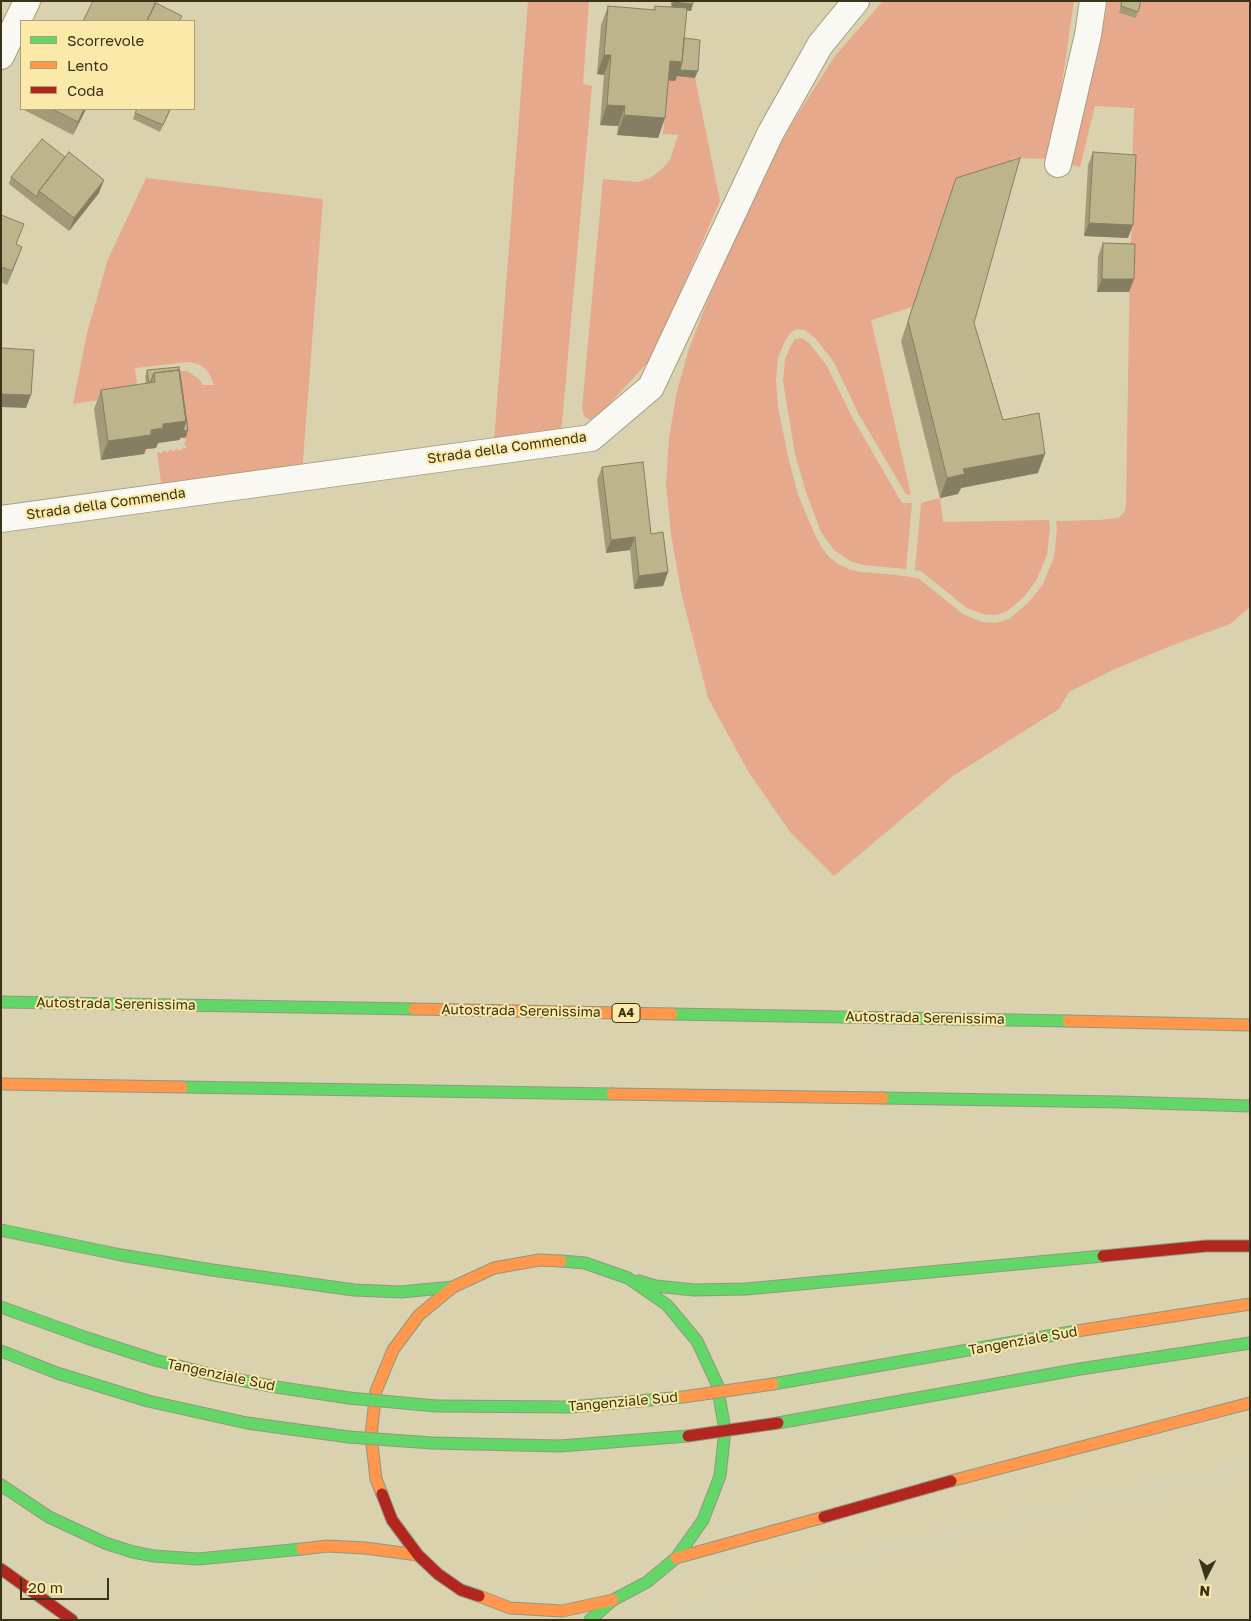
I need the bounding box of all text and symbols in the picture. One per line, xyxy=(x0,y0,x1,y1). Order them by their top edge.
legend xyxy=(20,20,195,110)
text: Scorrevole xyxy=(67,31,144,49)
text: Lento xyxy=(67,56,108,74)
text: Coda xyxy=(67,81,104,99)
street label: Strada della Commenda xyxy=(426,429,588,467)
street label: Strada della Commenda xyxy=(25,485,187,523)
street label: Autostrada Serenissima xyxy=(36,994,196,1014)
street label: Autostrada Serenissima xyxy=(441,1001,601,1021)
road number: A4 xyxy=(612,1004,640,1022)
street label: Autostrada Serenissima xyxy=(845,1008,1005,1028)
street label: Tangenziale Sud xyxy=(967,1323,1079,1359)
street label: Tangenziale Sud xyxy=(165,1355,277,1395)
street label: Tangenziale Sud xyxy=(567,1389,679,1415)
north arrow xyxy=(1181,1551,1231,1601)
scale bar xyxy=(22,1568,111,1600)
text: 20 m xyxy=(28,1578,63,1596)
text: N xyxy=(1199,1583,1211,1600)

